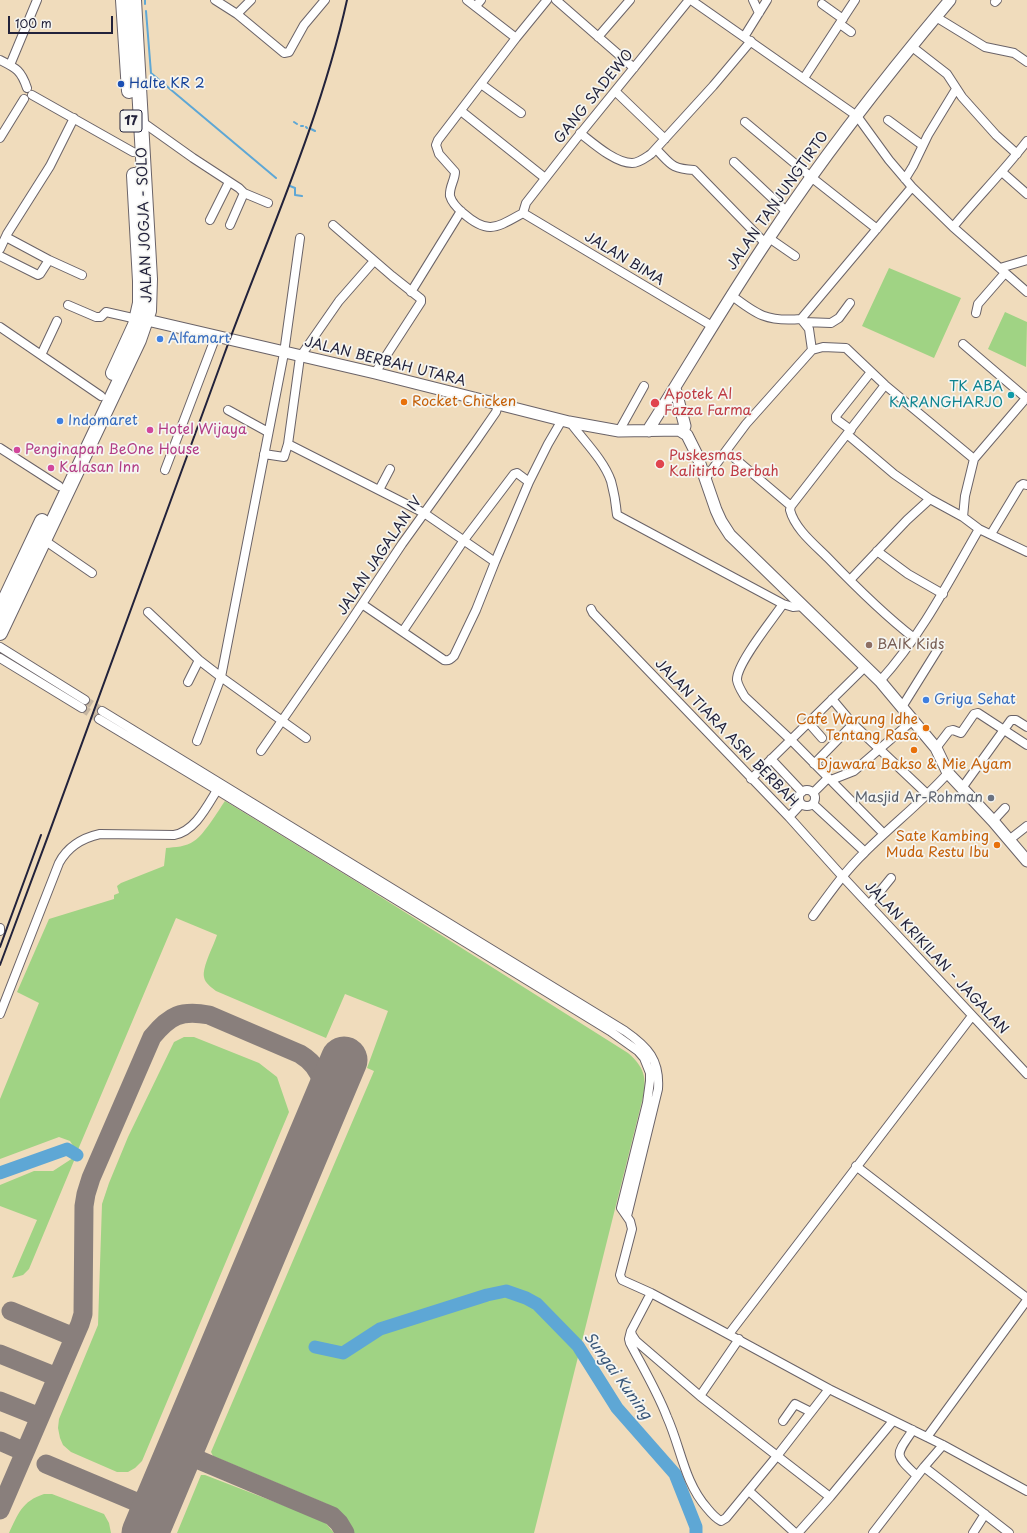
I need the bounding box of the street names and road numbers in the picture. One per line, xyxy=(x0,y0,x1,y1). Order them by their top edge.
street label: GANG SADEWO xyxy=(551,47,637,147)
road number: 17 xyxy=(120,110,142,132)
street label: JALAN TANJUNGTIRTO xyxy=(724,128,832,274)
street label: JALAN JOGJA - SOLO xyxy=(134,147,156,303)
street label: JALAN BIMA xyxy=(581,229,667,289)
street label: JALAN BERBAH UTARA xyxy=(303,334,467,390)
street label: JALAN JAGALAN IV xyxy=(334,493,426,619)
street label: JALAN TIARA ASRI BERBAH xyxy=(651,656,801,810)
street label: JALAN KRIKILAN - JAGALAN xyxy=(861,878,1011,1038)

